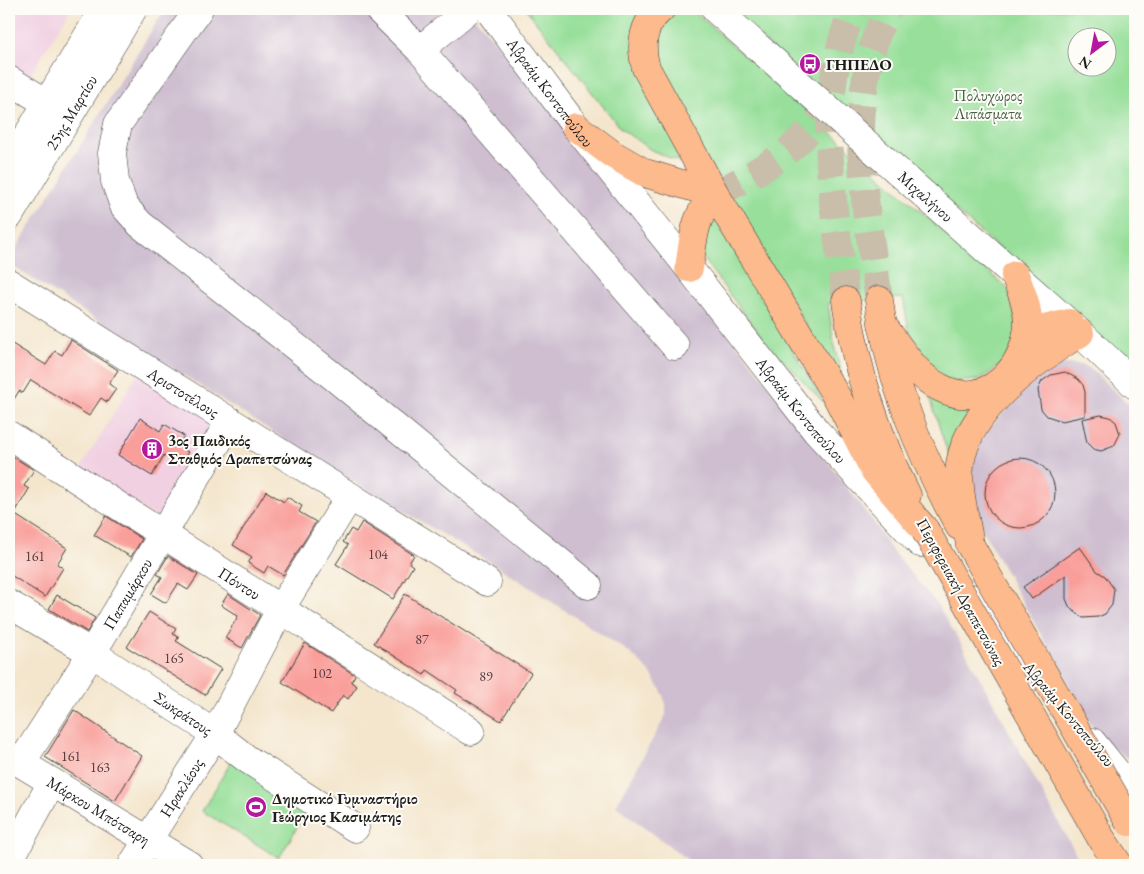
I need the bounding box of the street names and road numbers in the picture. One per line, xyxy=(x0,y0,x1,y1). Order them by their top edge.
street label: Αβραάμ Κοντοπούλου xyxy=(502,33,598,151)
street label: 25ης Μαρτίου xyxy=(41,71,102,153)
street label: Μιχαλήνου xyxy=(894,166,958,226)
street label: Αβραάμ Κοντοπούλου xyxy=(751,352,851,468)
street label: Αριστοτέλους xyxy=(143,361,224,423)
street label: Περιφερειακή Δραπετσώνας xyxy=(912,515,1011,670)
street label: Παπαμάρκου xyxy=(98,554,157,633)
street label: Πόντου xyxy=(214,562,265,604)
street label: Αβραάμ Κοντοπούλου xyxy=(1018,656,1119,771)
street label: Σωκράτους xyxy=(150,686,217,740)
street label: Ηρακλέους xyxy=(155,753,208,821)
street label: Μάρκου Μπότσαρη xyxy=(43,771,154,850)

